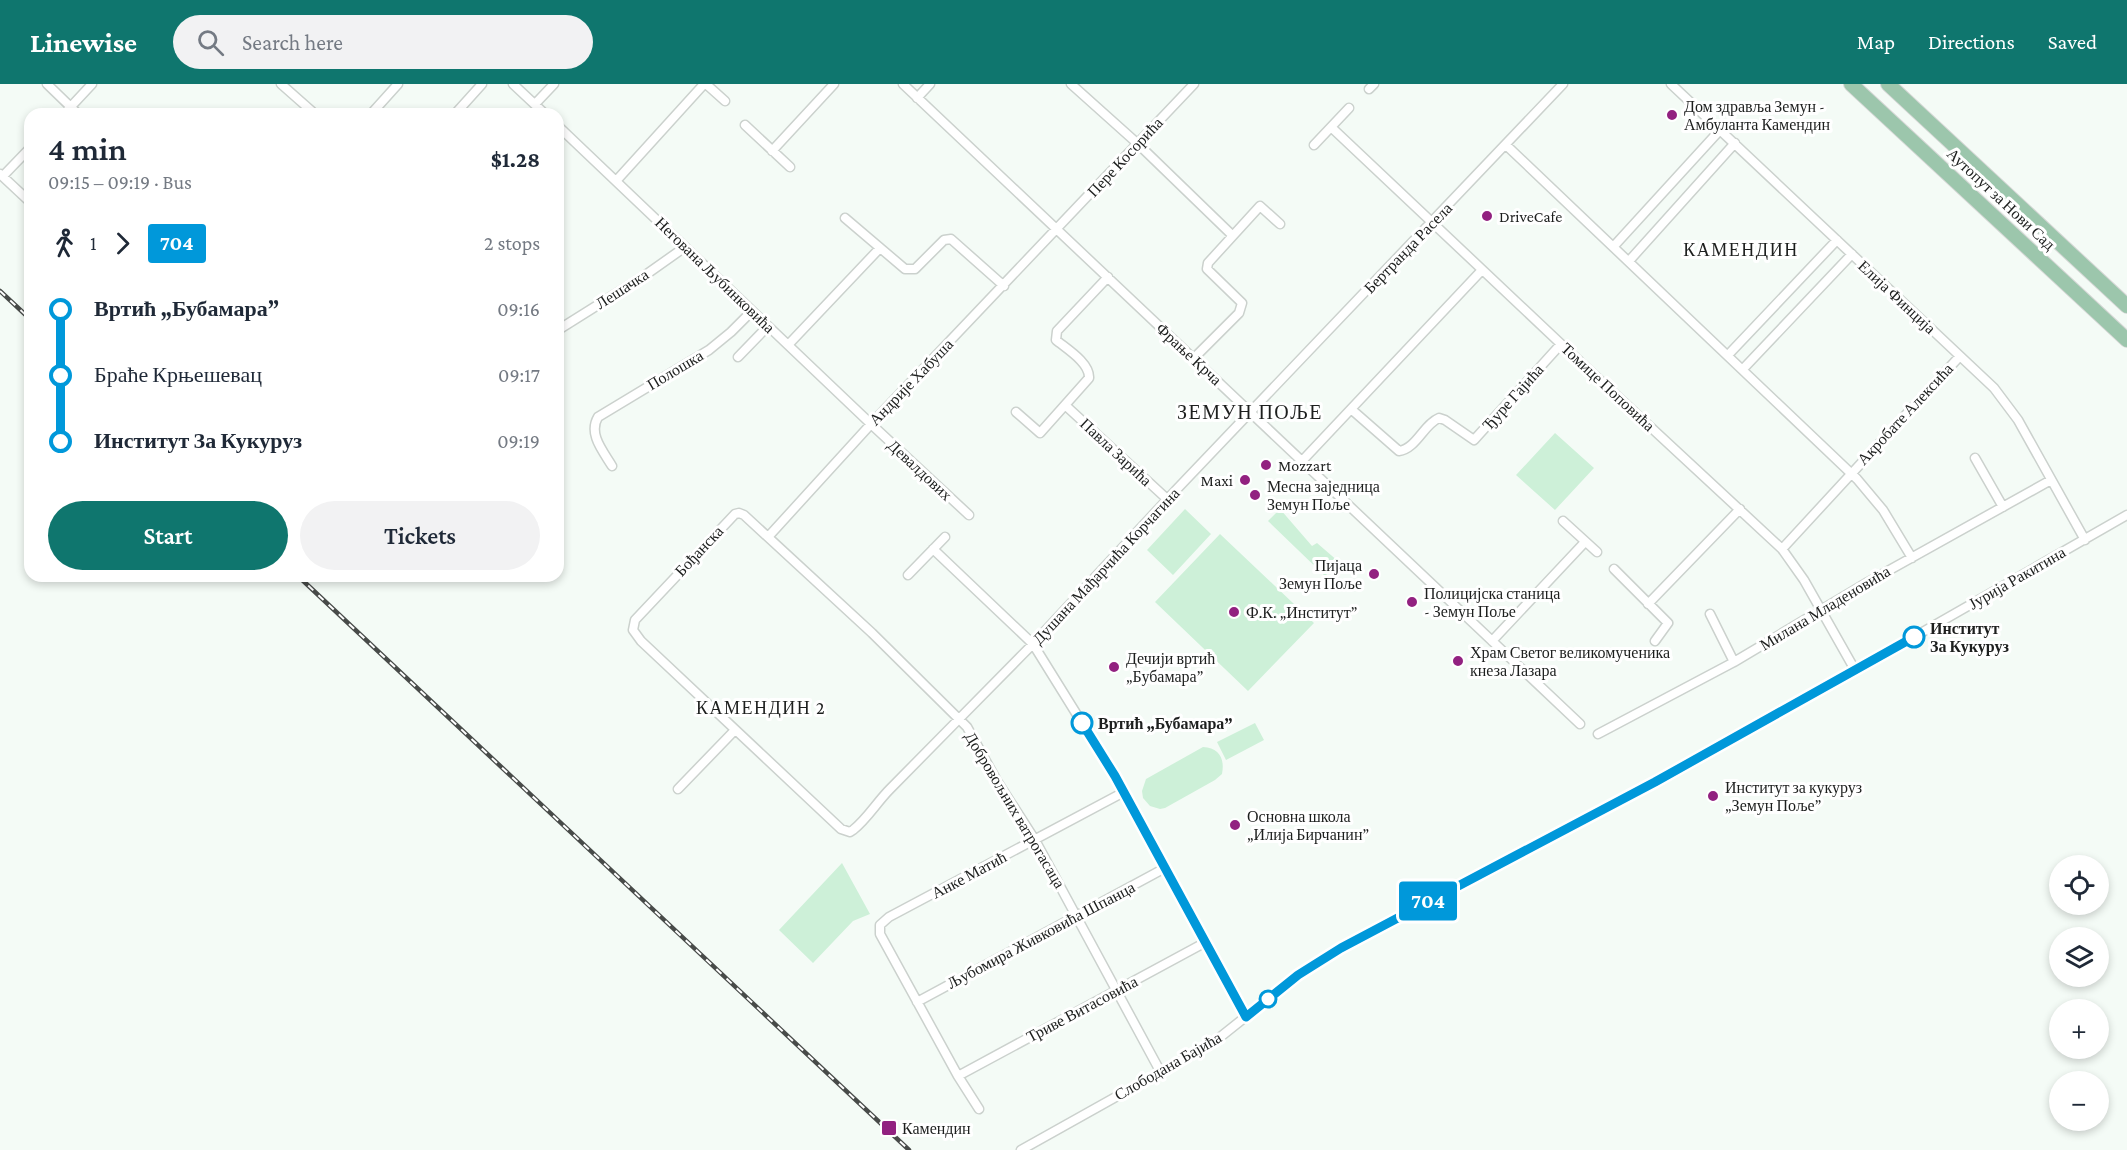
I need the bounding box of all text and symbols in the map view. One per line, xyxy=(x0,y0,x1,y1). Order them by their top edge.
search box xyxy=(173,15,593,69)
icon: search xyxy=(194,26,227,59)
text: Linewise xyxy=(30,27,137,58)
text: Search here xyxy=(242,30,343,55)
text: Map xyxy=(1857,30,1895,54)
text: Directions xyxy=(1928,30,2015,54)
text: Saved xyxy=(2048,30,2097,54)
place label: Дом здравља Земун - Амбуланта Камендин xyxy=(1684,98,1831,134)
marker: Дом здравља Земун - Амбуланта Камендин xyxy=(1665,108,1679,122)
street label: Пере Косорића xyxy=(1084,114,1167,201)
text: 4 min xyxy=(48,130,127,167)
street label: Аутопут за Нови Сад xyxy=(1943,145,2058,254)
text: $1.28 xyxy=(491,147,540,172)
text: 09:15 – 09:19 · Bus xyxy=(48,171,192,193)
street label: Бертранда Расела xyxy=(1361,199,1456,297)
place label: DriveCafe xyxy=(1499,208,1562,225)
marker: DriveCafe xyxy=(1480,209,1494,223)
street label: Негована Љубинковића xyxy=(651,214,778,337)
icon: walk xyxy=(48,227,81,260)
icon: forward xyxy=(106,227,139,260)
text: 704 xyxy=(160,231,194,255)
text: 1 xyxy=(90,232,97,254)
text: 2 stops xyxy=(484,232,540,254)
district label: КАМЕНДИН xyxy=(1683,240,1799,260)
street label: Елија Финција xyxy=(1854,257,1939,338)
street label: Лешачка xyxy=(592,266,652,312)
text: Вртић „Бубамара” xyxy=(94,296,279,321)
text: 09:16 xyxy=(497,298,540,320)
street label: Фрање Крча xyxy=(1152,320,1225,389)
street label: Андрије Хабуша xyxy=(866,335,957,429)
street label: Томице Поповића xyxy=(1557,340,1658,435)
street label: Полошка xyxy=(644,347,706,393)
street label: Акробате Алексића xyxy=(1854,360,1957,469)
street label: Ђуре Гајића xyxy=(1479,361,1548,434)
text: Браће Крњешевац xyxy=(94,362,262,387)
text: 09:17 xyxy=(498,364,540,386)
district label: ЗЕМУН ПОЉЕ xyxy=(1177,401,1323,423)
street label: Павла Зарића xyxy=(1076,415,1155,490)
text: Институт За Кукуруз xyxy=(94,428,302,453)
text: 09:19 xyxy=(497,430,540,452)
street label: Девалдових xyxy=(884,436,955,505)
place label: Mozzart xyxy=(1278,457,1332,474)
marker: Mozzart xyxy=(1259,458,1273,472)
place label: Maxi xyxy=(1201,472,1233,489)
marker: Maxi xyxy=(1238,473,1252,487)
place label: Месна заједница Земун Поље xyxy=(1267,478,1380,514)
street label: Душана Мађарчића Корчагина xyxy=(1029,485,1183,648)
marker: Месна заједница Земун Поље xyxy=(1248,488,1262,502)
button: Start xyxy=(48,501,288,570)
button: Tickets xyxy=(300,501,540,570)
street label: Бођанска xyxy=(672,522,727,580)
street label: Јурија Ракитина xyxy=(1966,543,2069,613)
place label: Пијаца Земун Поље xyxy=(1279,557,1362,593)
street label: Милана Младеновића xyxy=(1757,562,1894,654)
marker: Пијаца Земун Поље xyxy=(1367,567,1381,581)
place label: Полицијска станица - Земун Поље xyxy=(1424,585,1560,621)
marker: Полицијска станица - Земун Поље xyxy=(1405,595,1419,609)
place label: Ф.К. „Институт” xyxy=(1246,604,1357,622)
marker: Ф.К. „Институт” xyxy=(1227,605,1241,619)
place label: Институт За Кукуруз xyxy=(1930,620,2009,656)
marker: Институт За Кукуруз xyxy=(1903,626,1925,648)
place label: Храм Светог великомученика кнеза Лазара xyxy=(1470,644,1670,680)
place label: Дечији вртић „Бубамара” xyxy=(1126,650,1215,686)
marker: Храм Светог великомученика кнеза Лазара xyxy=(1451,654,1465,668)
marker: Дечији вртић „Бубамара” xyxy=(1107,660,1121,674)
district label: КАМЕНДИН 2 xyxy=(696,698,826,718)
marker: Вртић „Бубамара” xyxy=(1071,712,1093,734)
place label: Вртић „Бубамара” xyxy=(1098,715,1233,733)
street label: Добровољних ватрогасаца xyxy=(961,729,1068,892)
place label: Институт за кукуруз „Земун Поље” xyxy=(1725,779,1862,815)
marker: Институт за кукуруз „Земун Поље” xyxy=(1706,789,1720,803)
place label: Основна школа „Илија Бирчанин” xyxy=(1247,808,1369,844)
marker: Основна школа „Илија Бирчанин” xyxy=(1228,818,1242,832)
street label: Анке Матић xyxy=(929,848,1009,902)
map controls xyxy=(2049,855,2109,1131)
button: locate xyxy=(2049,855,2109,915)
street label: Љубомира Живковића Шпанца xyxy=(944,878,1138,993)
line badge: 704 xyxy=(1394,882,1462,920)
text: 704 xyxy=(1411,889,1445,913)
button: layers xyxy=(2049,927,2109,987)
street label: Триве Витасовића xyxy=(1024,973,1141,1046)
unlabelled marker xyxy=(1259,990,1277,1008)
button: + xyxy=(2049,999,2109,1059)
street label: Слободана Бајића xyxy=(1112,1028,1225,1104)
button: − xyxy=(2049,1071,2109,1131)
marker: Камендин xyxy=(880,1119,898,1137)
place label: Камендин xyxy=(902,1120,971,1138)

